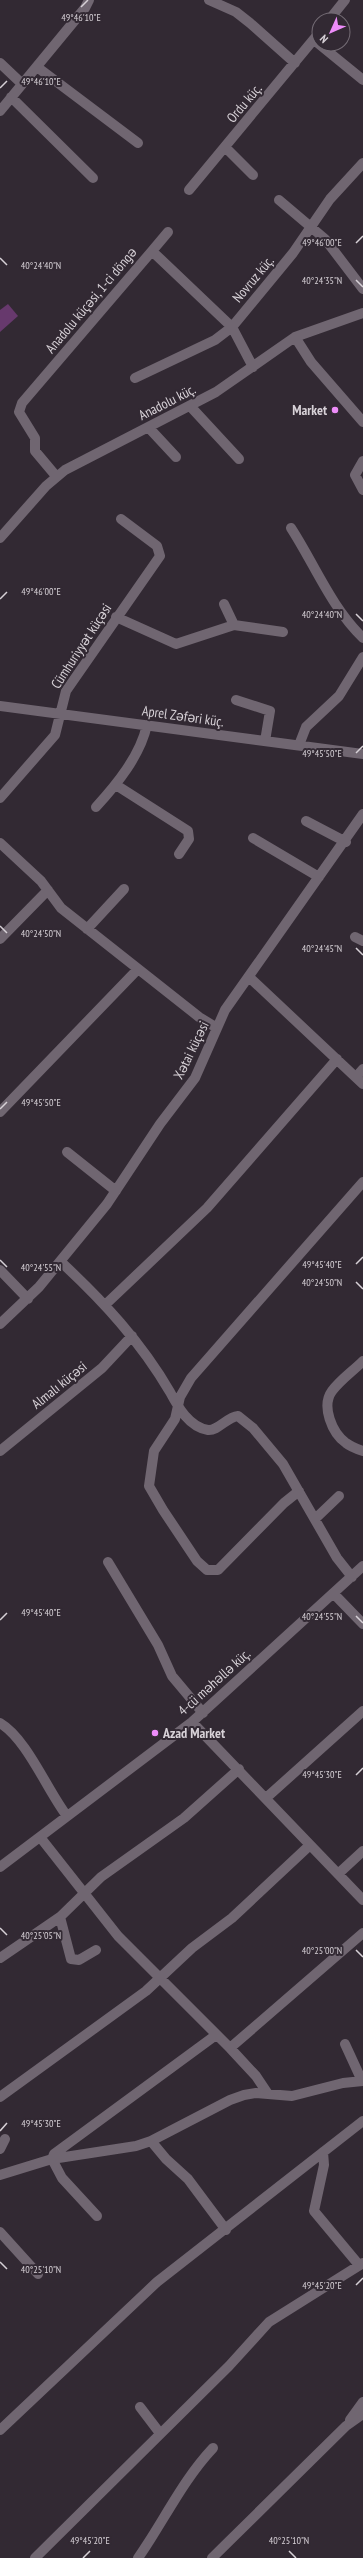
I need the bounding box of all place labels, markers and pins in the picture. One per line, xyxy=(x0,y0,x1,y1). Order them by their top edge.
place label: Market xyxy=(292,401,327,419)
marker: Market xyxy=(330,405,340,415)
place label: Azad Market xyxy=(162,1724,225,1742)
marker: Azad Market xyxy=(150,1728,160,1738)

